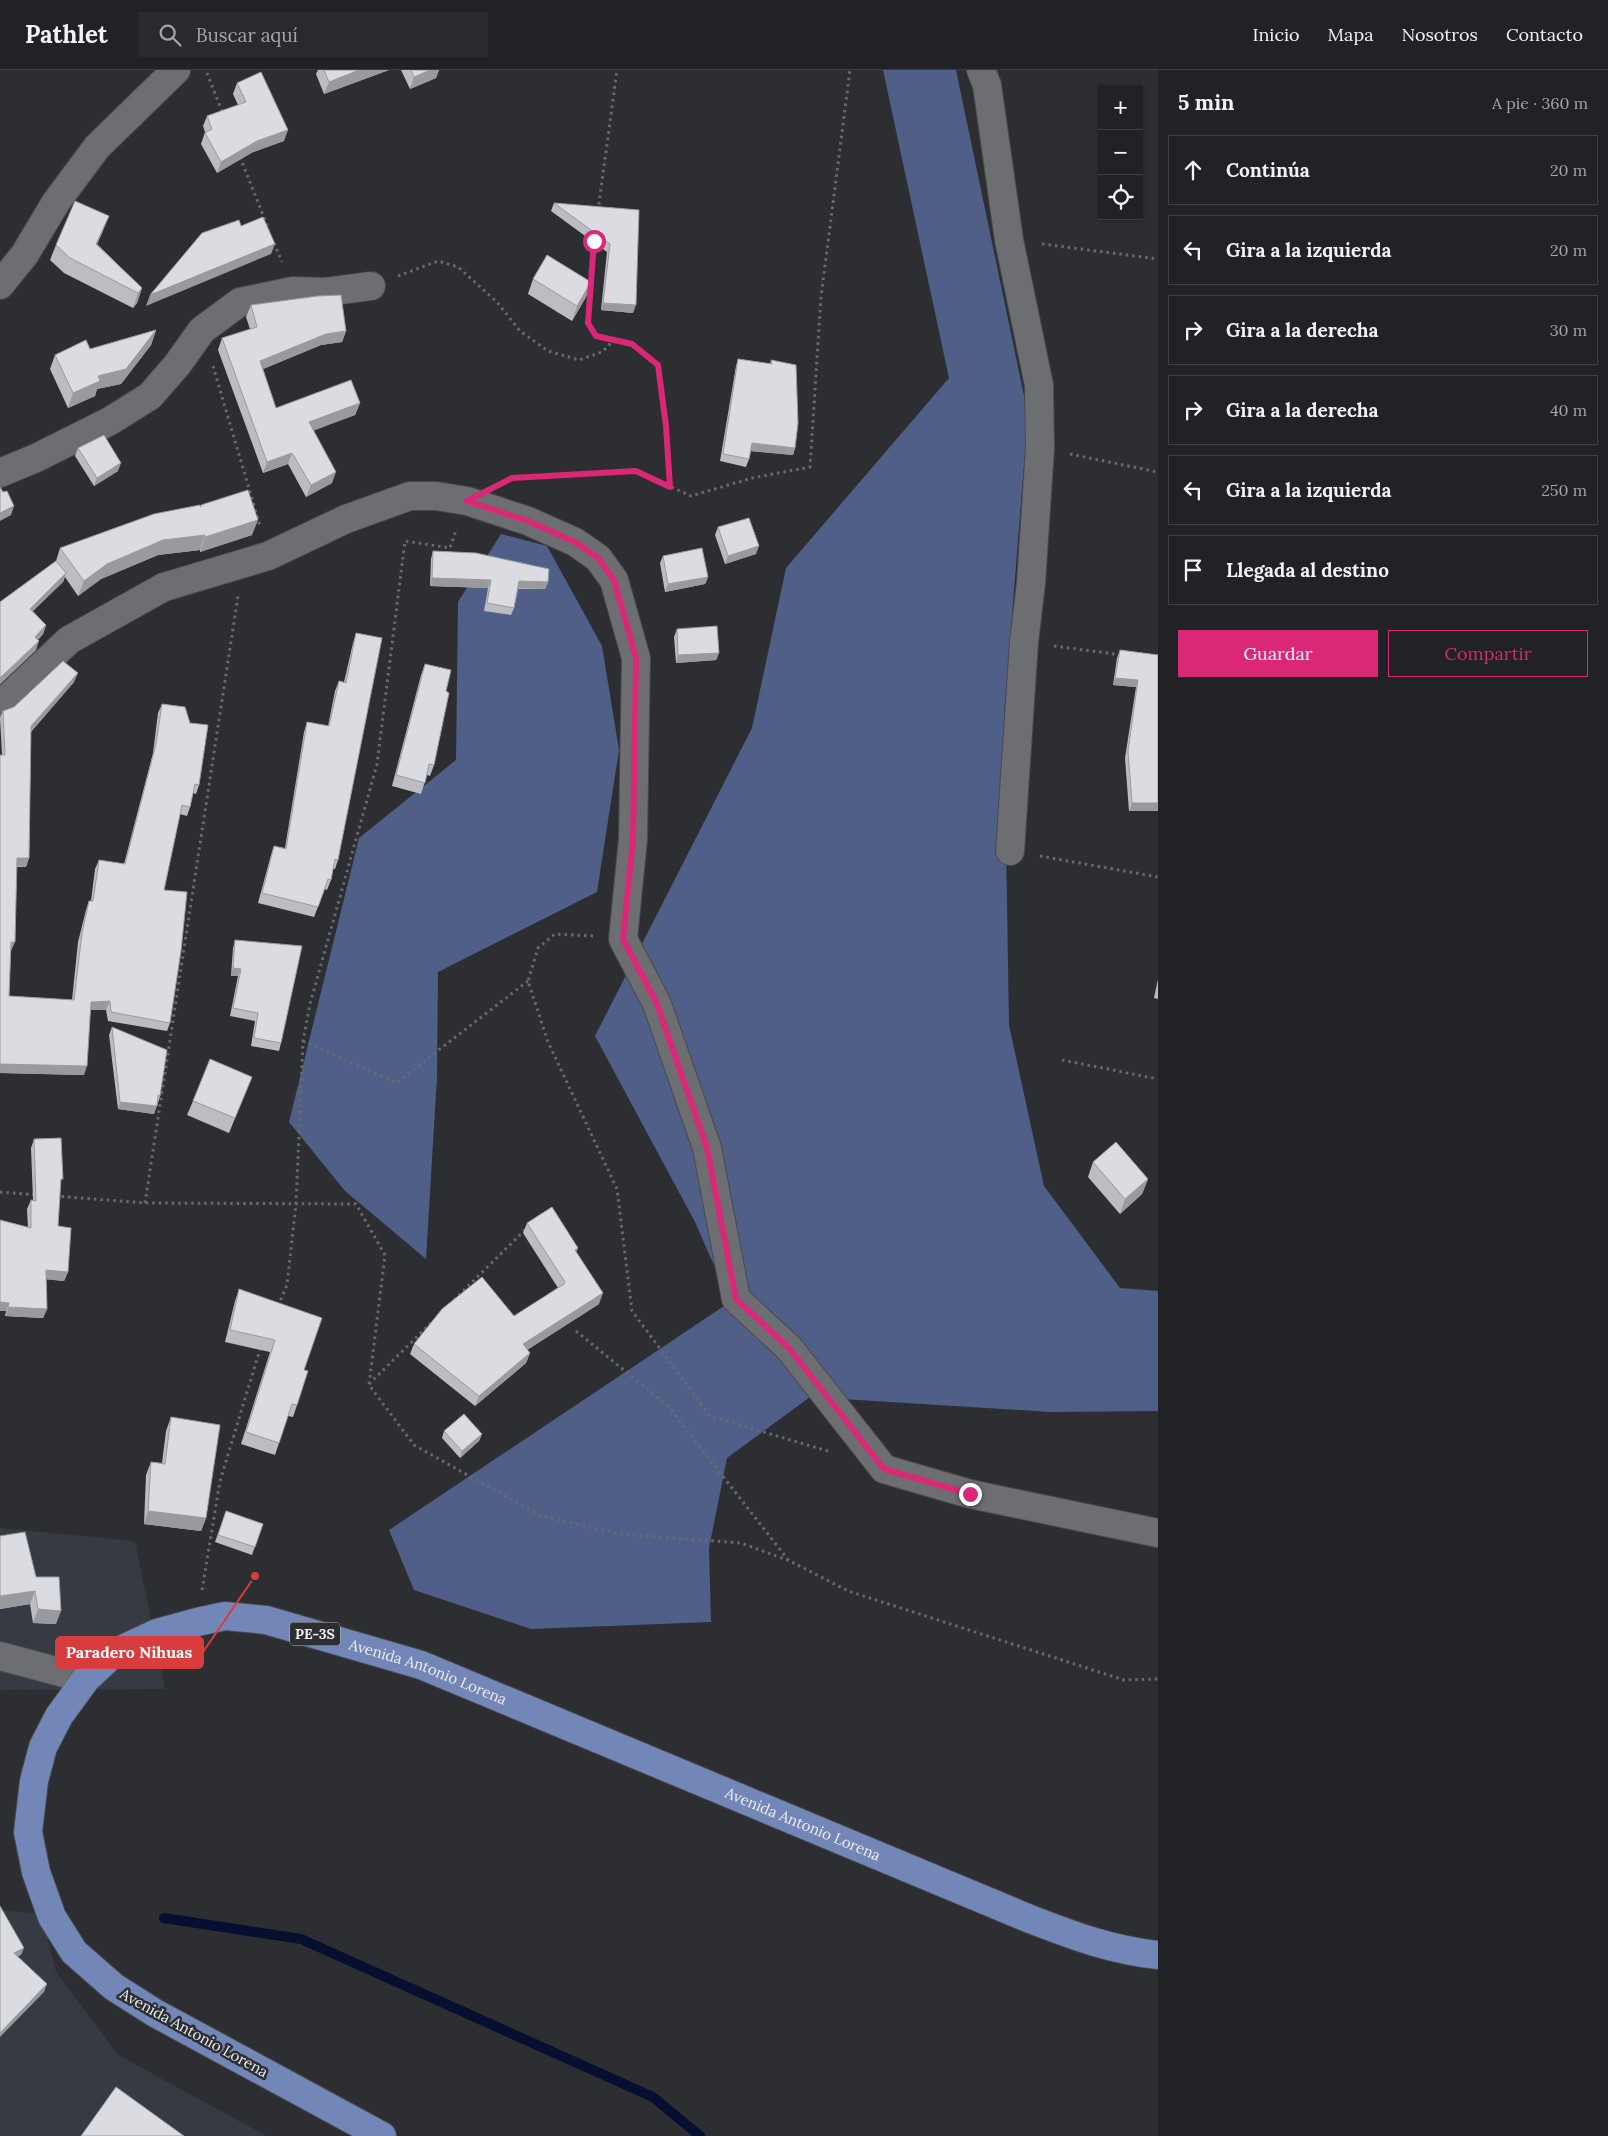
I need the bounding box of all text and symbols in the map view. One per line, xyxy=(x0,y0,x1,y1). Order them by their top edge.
search box xyxy=(138,12,488,57)
text: Pathlet xyxy=(25,19,108,50)
icon: search xyxy=(156,21,184,49)
text: Buscar aquí xyxy=(196,23,298,47)
text: Inicio xyxy=(1253,23,1300,46)
text: Mapa xyxy=(1328,23,1373,46)
text: Nosotros xyxy=(1401,23,1478,46)
text: Contacto xyxy=(1506,23,1583,46)
map controls xyxy=(1098,85,1143,220)
button: + xyxy=(1098,85,1143,130)
text: 5 min xyxy=(1178,89,1234,116)
text: A pie · 360 m xyxy=(1492,93,1588,113)
button: − xyxy=(1098,130,1143,175)
icon: ahead xyxy=(1179,156,1207,184)
text: Continúa xyxy=(1226,158,1310,182)
text: 20 m xyxy=(1550,160,1587,180)
button: locate xyxy=(1098,175,1143,220)
route start xyxy=(583,230,606,253)
icon: left xyxy=(1179,236,1207,264)
text: Gira a la izquierda xyxy=(1226,238,1392,262)
text: 20 m xyxy=(1550,240,1587,260)
icon: right xyxy=(1179,316,1207,344)
text: Gira a la derecha xyxy=(1226,318,1379,342)
text: 30 m xyxy=(1550,320,1587,340)
icon: right xyxy=(1179,396,1207,424)
text: Gira a la derecha xyxy=(1226,398,1379,422)
text: 40 m xyxy=(1550,400,1587,420)
icon: left xyxy=(1179,476,1207,504)
text: Gira a la izquierda xyxy=(1226,478,1392,502)
text: 250 m xyxy=(1541,480,1587,500)
icon: arrive xyxy=(1179,556,1207,584)
text: Llegada al destino xyxy=(1226,558,1389,582)
button: Guardar xyxy=(1178,630,1378,677)
button: Compartir xyxy=(1388,630,1588,677)
route end xyxy=(959,1483,982,1506)
road number: PE-3S xyxy=(290,1622,340,1646)
street label: Avenida Antonio Lorena xyxy=(346,1634,510,1709)
callout: Paradero Nihuas xyxy=(56,1637,203,1668)
text: Paradero Nihuas xyxy=(66,1642,193,1662)
street label: Avenida Antonio Lorena xyxy=(722,1783,884,1865)
street label: Avenida Antonio Lorena xyxy=(116,1983,272,2081)

